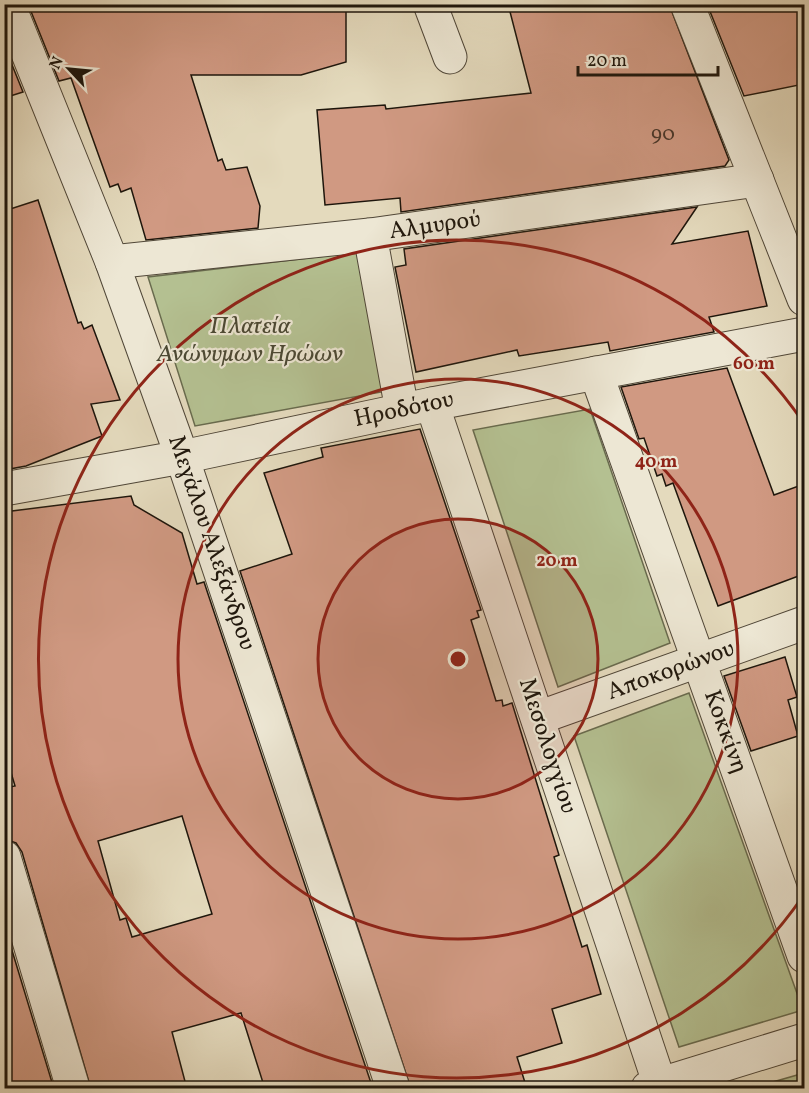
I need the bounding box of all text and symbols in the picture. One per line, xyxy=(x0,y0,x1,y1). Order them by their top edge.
north arrow xyxy=(39,39,99,99)
scale bar xyxy=(578,39,718,77)
text: 20 m xyxy=(587,49,627,74)
text: N xyxy=(45,53,70,73)
house number: 90 xyxy=(651,120,675,149)
street label: Αλμυρού xyxy=(387,203,483,249)
park label: Πλατεία Ανώνυμων Ηρώων xyxy=(156,310,343,372)
text: 60 m xyxy=(733,352,775,377)
street label: Ηροδότου xyxy=(351,383,457,437)
street label: Μεγάλου Αλεξάνδρου xyxy=(158,431,264,655)
text: 40 m xyxy=(635,450,677,475)
text: 20 m xyxy=(536,549,578,574)
street label: Αποκορώνου xyxy=(602,632,740,710)
centre of rings xyxy=(448,649,468,669)
street label: Μεσολογγίου xyxy=(509,674,585,818)
street label: Κοκκίνη xyxy=(694,685,756,779)

